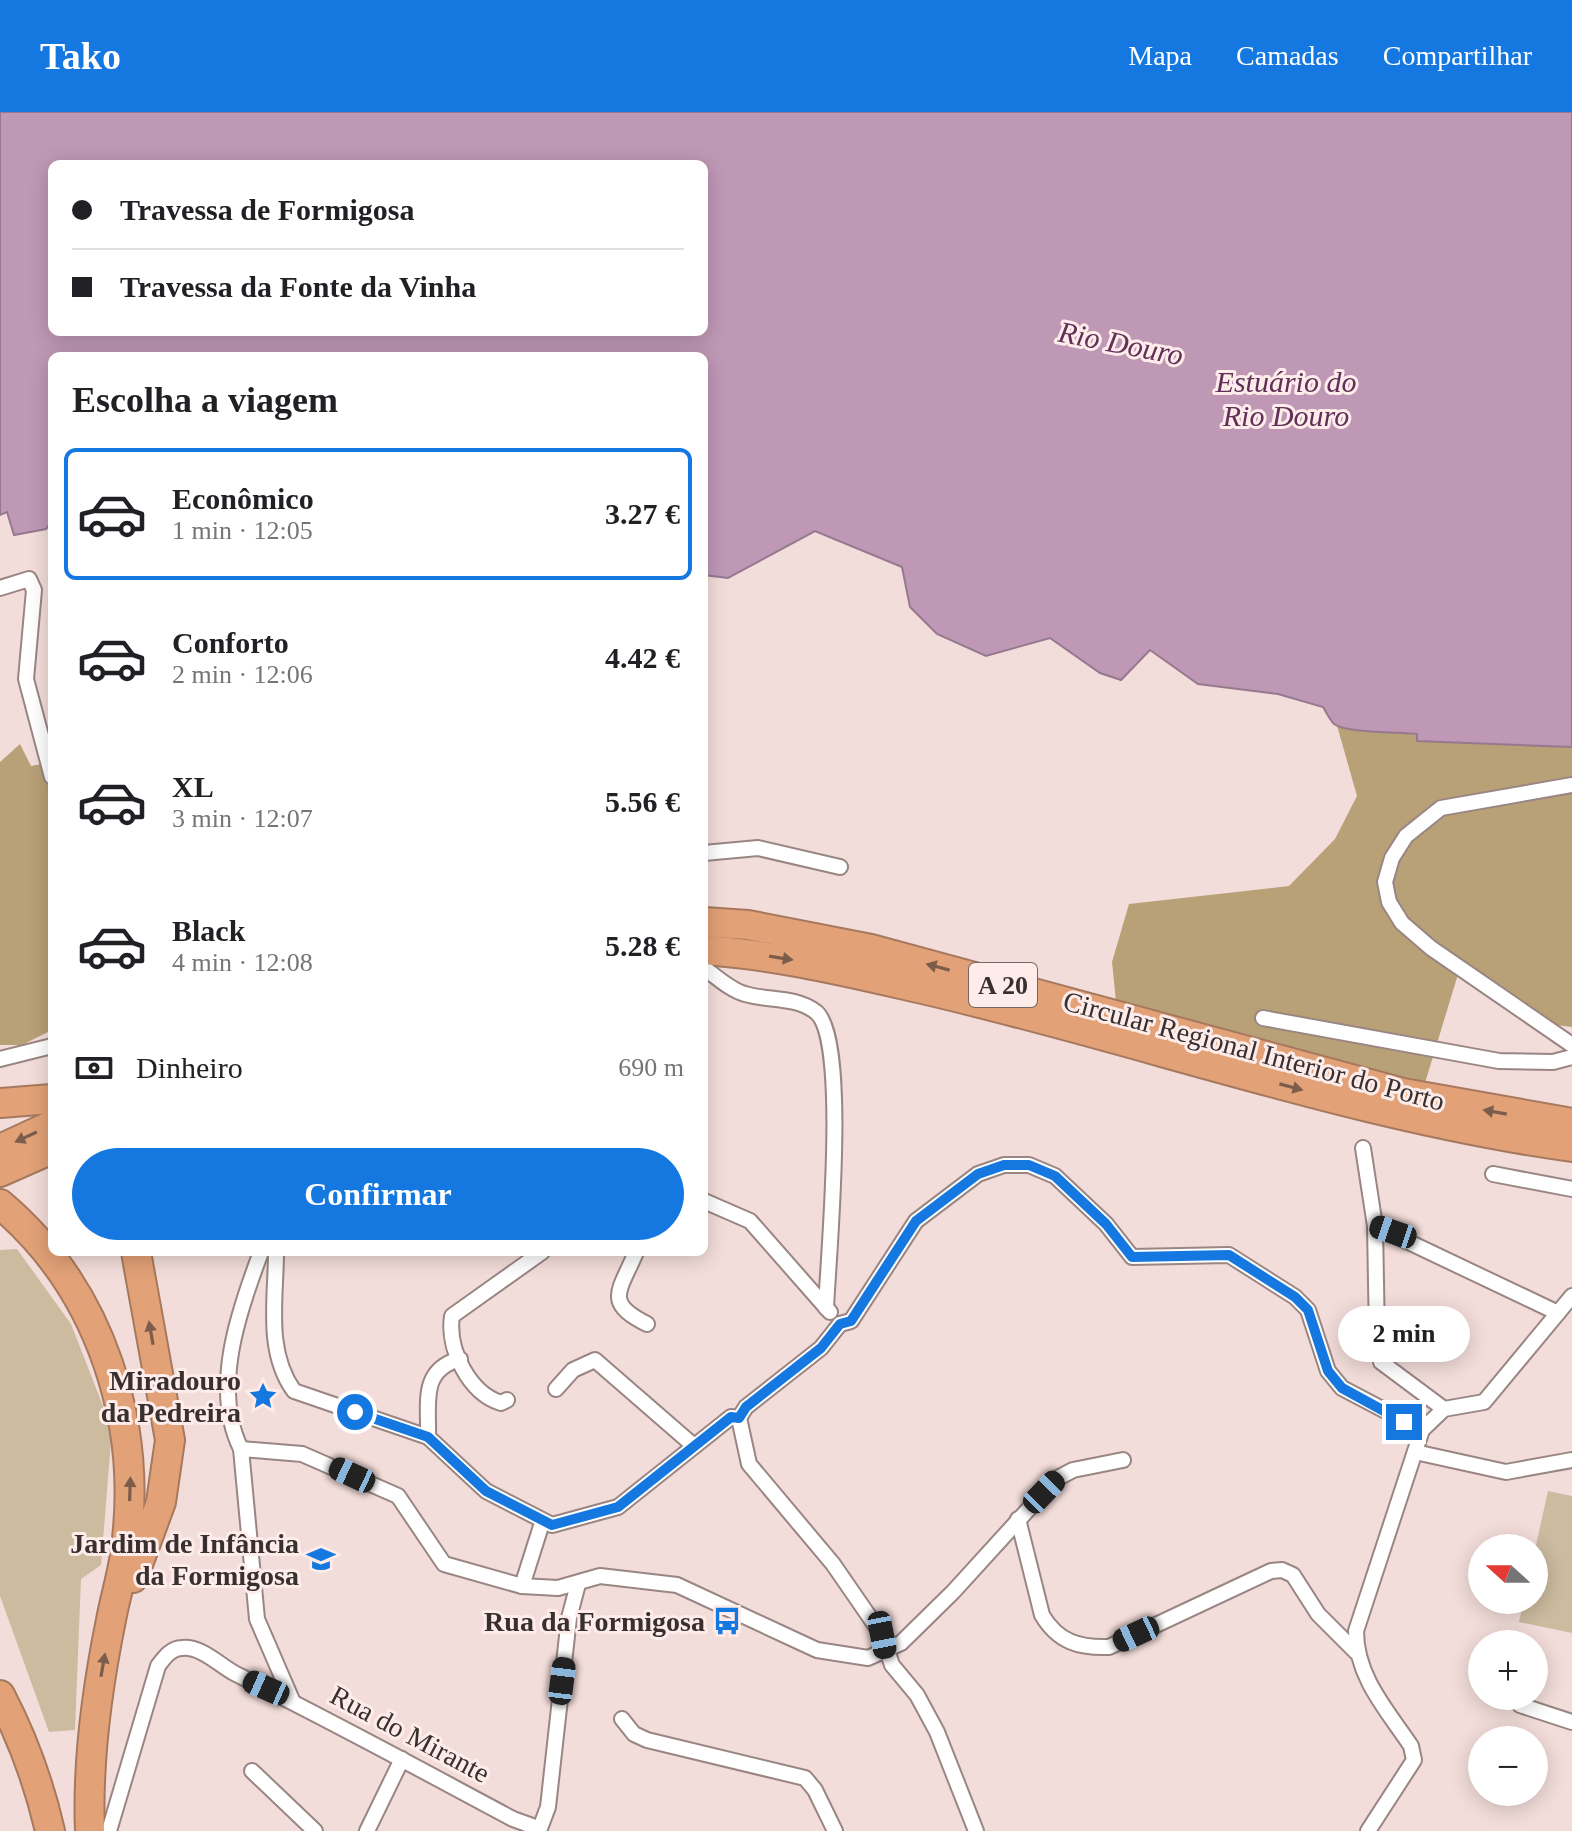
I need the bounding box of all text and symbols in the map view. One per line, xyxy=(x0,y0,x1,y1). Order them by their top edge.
text: Tako xyxy=(40,35,121,77)
text: Mapa xyxy=(1128,40,1192,71)
text: Camadas xyxy=(1236,40,1339,71)
text: Compartilhar xyxy=(1383,40,1532,71)
text: Travessa de Formigosa xyxy=(120,193,414,226)
text: Travessa da Fonte da Vinha xyxy=(120,270,476,303)
water label: Rio Douro xyxy=(1055,315,1186,371)
water label: Estuário do Rio Douro xyxy=(1215,365,1356,432)
text: Escolha a viagem xyxy=(72,380,338,420)
icon: car xyxy=(76,478,148,550)
text: Econômico xyxy=(172,482,314,515)
text: 3.27 € xyxy=(605,497,680,530)
text: 1 min · 12:05 xyxy=(172,516,313,545)
icon: car xyxy=(76,622,148,694)
text: Conforto xyxy=(172,626,289,659)
text: 4.42 € xyxy=(605,641,680,674)
text: 2 min · 12:06 xyxy=(172,660,313,689)
icon: car xyxy=(76,766,148,838)
text: XL xyxy=(172,770,214,803)
text: 5.56 € xyxy=(605,785,680,818)
text: 3 min · 12:07 xyxy=(172,804,313,833)
icon: car xyxy=(76,910,148,982)
text: Black xyxy=(172,914,245,947)
text: 5.28 € xyxy=(605,929,680,962)
text: 4 min · 12:08 xyxy=(172,948,313,977)
one-way arrow xyxy=(769,953,794,965)
one-way arrow xyxy=(925,960,949,973)
road number: A 20 xyxy=(969,963,1037,1007)
street label: Circular Regional Interior do Porto xyxy=(1060,985,1448,1117)
icon: cash xyxy=(72,1046,116,1090)
text: Dinheiro xyxy=(136,1051,243,1084)
text: 690 m xyxy=(618,1053,684,1082)
one-way arrow xyxy=(1280,1081,1304,1094)
one-way arrow xyxy=(1482,1105,1507,1118)
one-way arrow xyxy=(14,1130,38,1144)
button: Confirmar xyxy=(72,1148,684,1240)
car xyxy=(1366,1213,1420,1251)
callout: 2 min xyxy=(1338,1306,1470,1362)
text: 2 min xyxy=(1373,1319,1435,1348)
one-way arrow xyxy=(144,1320,156,1345)
place label: Miradouro da Pedreira xyxy=(101,1365,241,1428)
place icon: Miradouro da Pedreira xyxy=(248,1381,278,1411)
route start xyxy=(337,1394,373,1430)
route end xyxy=(1386,1404,1422,1440)
car xyxy=(325,1454,379,1496)
car xyxy=(1019,1466,1069,1518)
one-way arrow xyxy=(123,1476,136,1501)
place label: Jardim de Infância da Formigosa xyxy=(70,1528,299,1591)
north arrow xyxy=(1468,1534,1548,1614)
map controls xyxy=(1468,1534,1548,1806)
school or university icon: Jardim de Infância da Formigosa xyxy=(306,1544,336,1574)
place label: Rua da Formigosa xyxy=(484,1606,705,1637)
bus stop icon: Rua da Formigosa xyxy=(712,1606,742,1636)
car xyxy=(866,1609,898,1661)
car xyxy=(1109,1613,1163,1655)
button: + xyxy=(1468,1630,1548,1710)
one-way arrow xyxy=(98,1652,110,1677)
car xyxy=(547,1656,577,1706)
car xyxy=(239,1667,293,1709)
street label: Rua do Mirante xyxy=(325,1679,495,1789)
button: − xyxy=(1468,1726,1548,1806)

